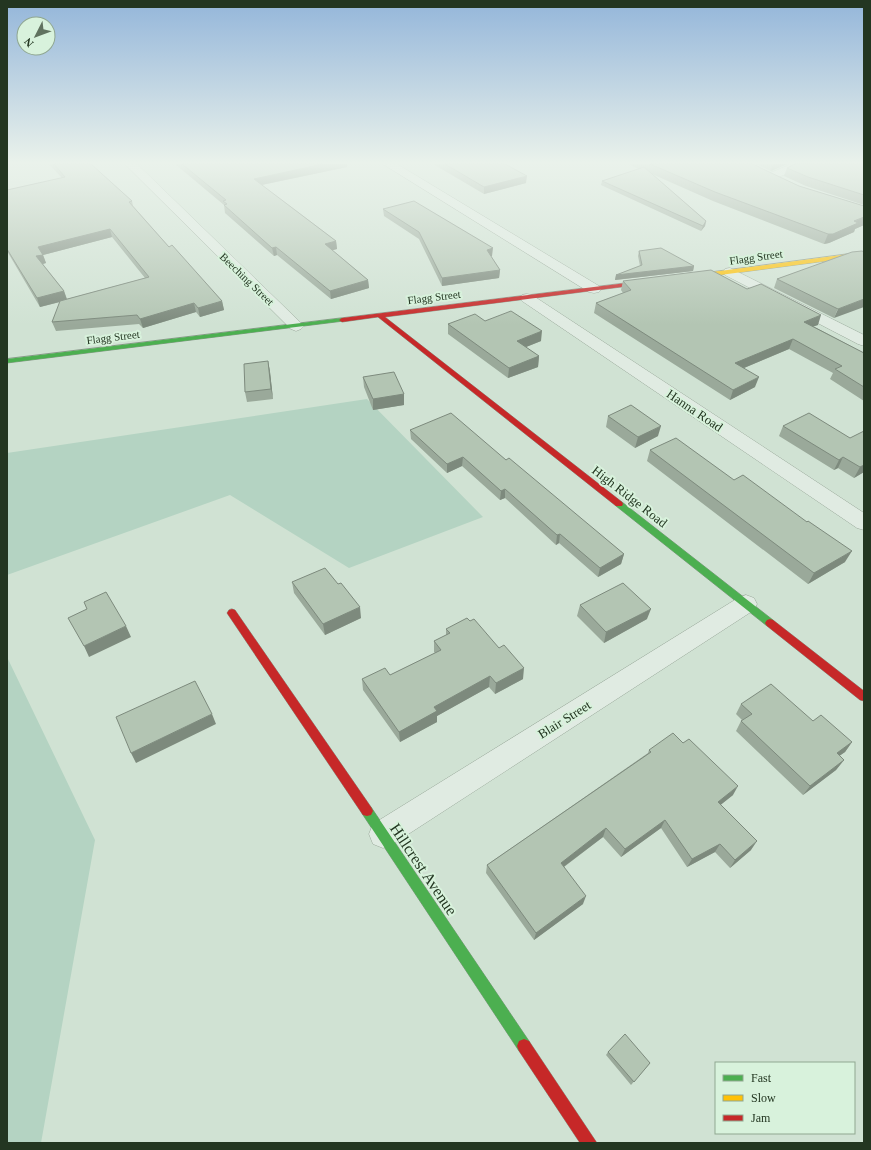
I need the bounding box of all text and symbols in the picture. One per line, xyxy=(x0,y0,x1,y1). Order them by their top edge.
north arrow xyxy=(16,16,56,56)
text: N xyxy=(21,36,36,50)
street label: Flagg Street xyxy=(729,247,783,267)
street label: Beeching Street xyxy=(218,250,276,308)
street label: Flagg Street xyxy=(407,288,461,306)
street label: Flagg Street xyxy=(86,328,140,346)
street label: Hanna Road xyxy=(664,386,726,435)
street label: High Ridge Road xyxy=(589,462,671,531)
street label: Blair Street xyxy=(535,697,594,742)
street label: Hillcrest Avenue xyxy=(387,820,460,918)
legend xyxy=(715,1062,855,1134)
text: Fast xyxy=(751,1071,772,1085)
text: Slow xyxy=(751,1091,776,1105)
text: Jam xyxy=(751,1111,771,1125)

